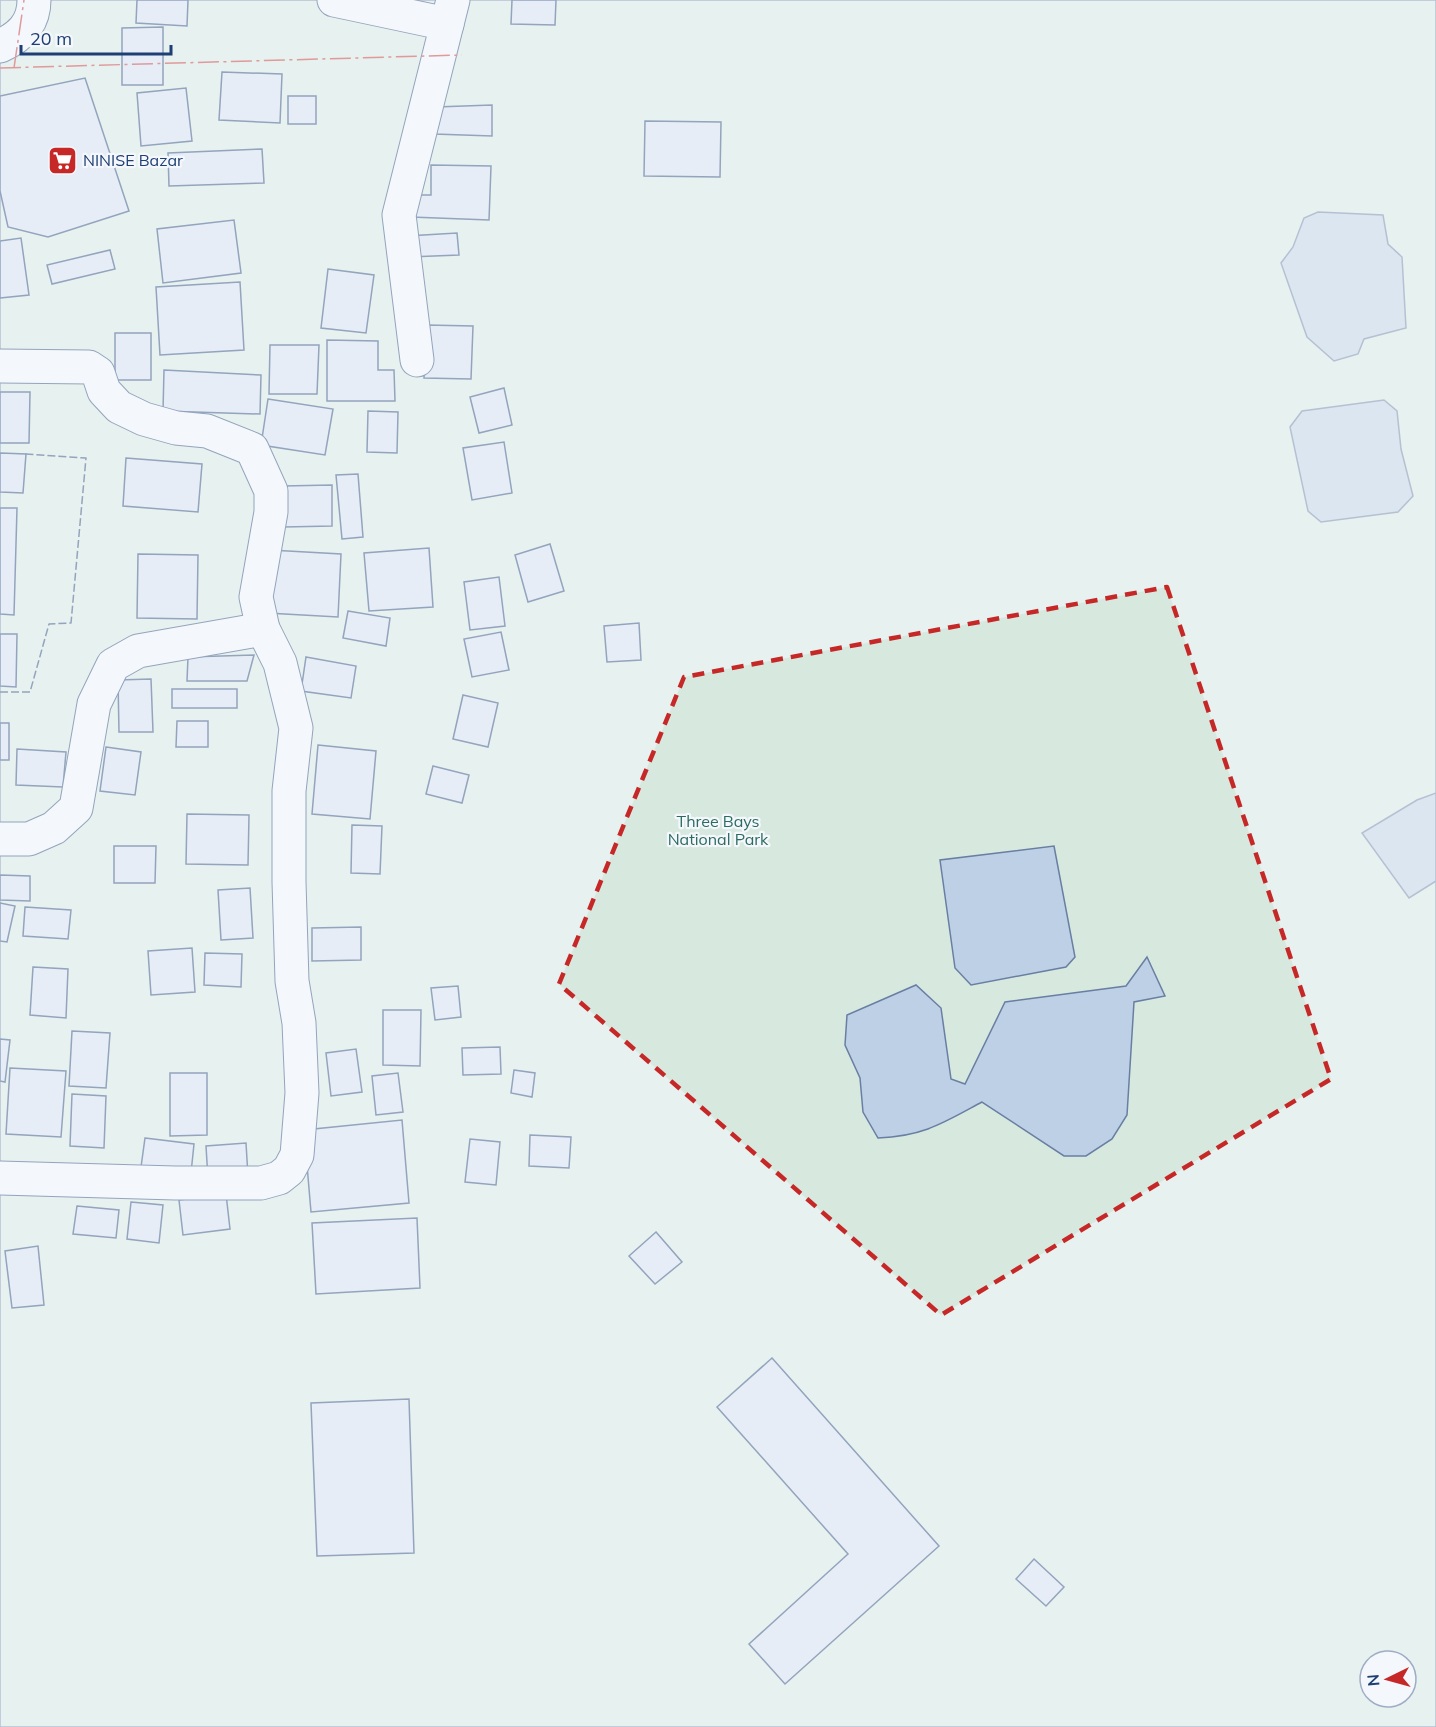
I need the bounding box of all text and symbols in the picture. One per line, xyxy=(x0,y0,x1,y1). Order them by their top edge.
scale bar xyxy=(21,18,171,56)
text: 20 m xyxy=(30,27,72,50)
supermarket icon: NINISE Bazar xyxy=(46,144,78,176)
place label: NINISE Bazar xyxy=(83,150,183,170)
park label: Three Bays National Park xyxy=(668,811,769,849)
north arrow xyxy=(1358,1649,1418,1709)
text: N xyxy=(1363,1673,1384,1687)

